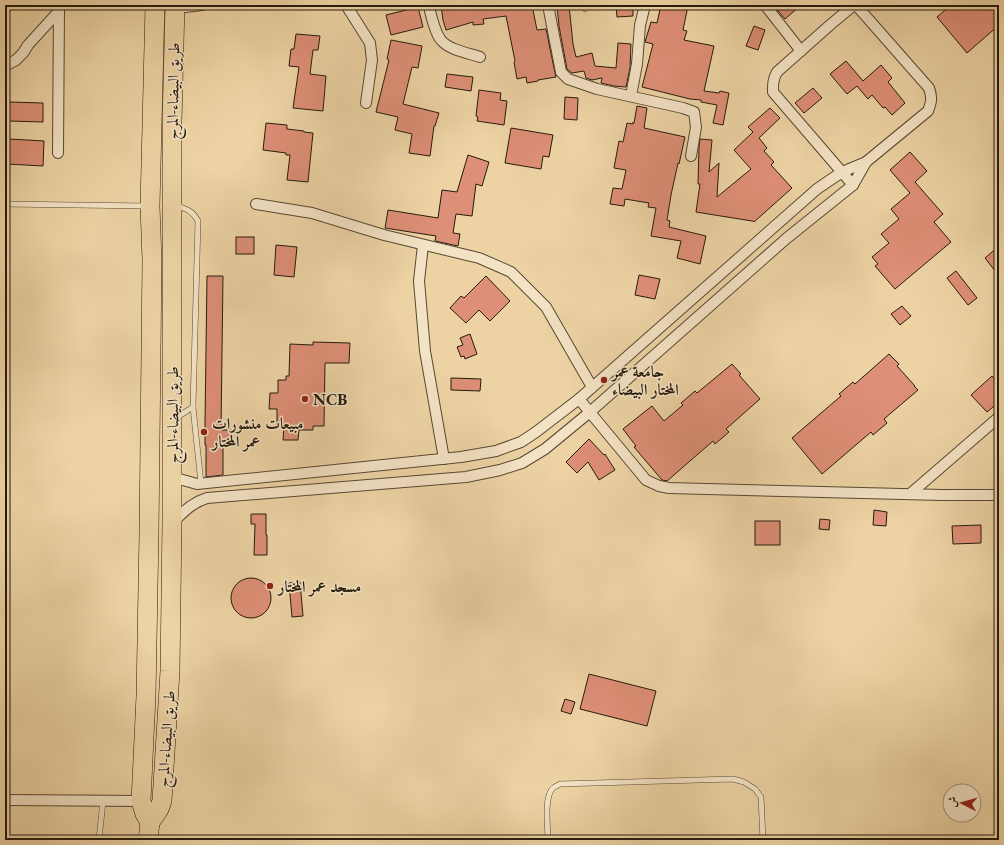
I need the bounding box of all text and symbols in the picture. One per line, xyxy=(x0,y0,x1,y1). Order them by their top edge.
street label: طريق البيضاء-المرج xyxy=(162,42,188,140)
place label: جامعة عمر المختار البيضاء xyxy=(610,361,679,400)
street label: طريق البيضاء-المرج xyxy=(162,366,187,464)
marker: جامعة عمر المختار البيضاء xyxy=(599,375,609,385)
place label: NCB xyxy=(313,389,347,410)
marker: NCB xyxy=(300,394,310,404)
place label: مبيعات منشورات عمر المختار xyxy=(210,413,304,452)
marker: مبيعات منشورات عمر المختار xyxy=(199,427,209,437)
place label: مسجد عمر المختار xyxy=(276,576,361,597)
marker: مسجد عمر المختار xyxy=(265,581,275,591)
street label: طريق البيضاء-المرج xyxy=(152,690,184,789)
north arrow xyxy=(942,783,982,823)
text: ش xyxy=(945,796,960,808)

